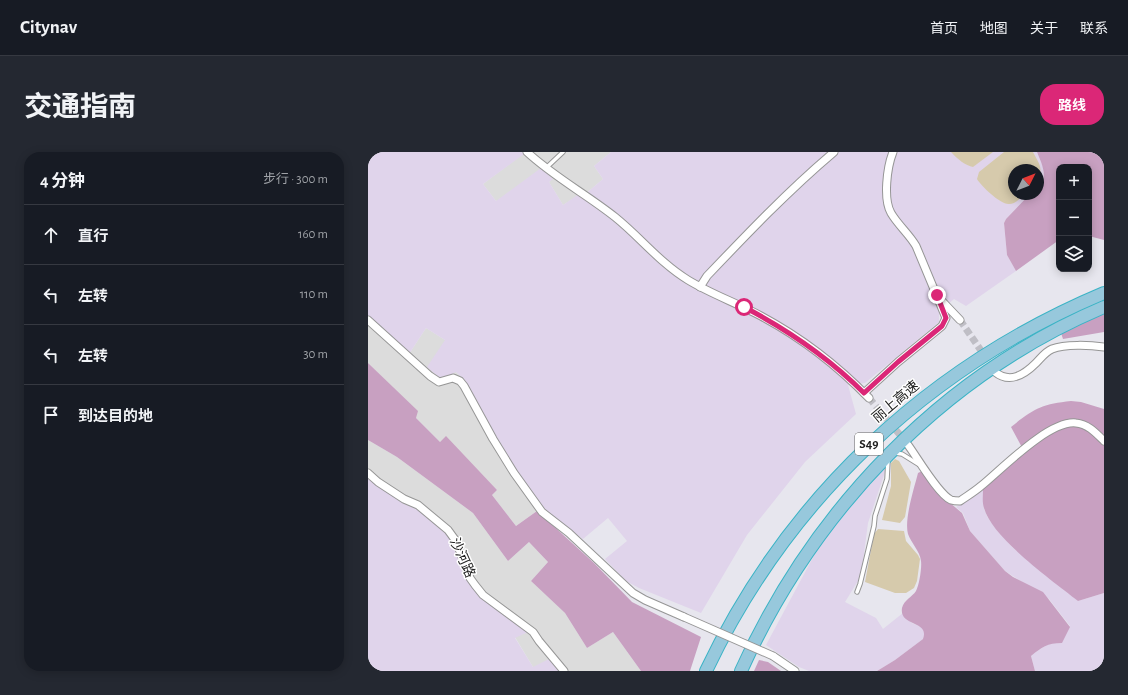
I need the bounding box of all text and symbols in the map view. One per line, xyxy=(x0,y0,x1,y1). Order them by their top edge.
text: Citynav xyxy=(20,18,77,37)
text: 首页 xyxy=(930,22,958,36)
text: 地图 xyxy=(980,22,1008,36)
text: 关于 xyxy=(1030,22,1058,36)
text: 联系 xyxy=(1080,22,1108,36)
button: 路线 xyxy=(1040,84,1104,125)
text: 交通指南 xyxy=(24,94,136,122)
north arrow xyxy=(1008,164,1044,200)
map controls xyxy=(1056,164,1092,272)
button: + xyxy=(1056,164,1092,200)
text: 4 分钟 xyxy=(40,172,85,189)
text: 步行 · 300 m xyxy=(263,173,328,186)
button: − xyxy=(1056,200,1092,236)
icon: ahead xyxy=(40,224,62,246)
text: 160 m xyxy=(298,228,328,241)
text: 直行 xyxy=(78,229,108,244)
button: layers xyxy=(1056,236,1092,272)
icon: left xyxy=(40,284,62,306)
route end xyxy=(928,286,946,304)
text: 110 m xyxy=(300,288,328,301)
text: 左转 xyxy=(78,289,108,304)
route start xyxy=(735,298,753,316)
icon: left xyxy=(40,344,62,366)
text: 30 m xyxy=(303,348,328,361)
text: 左转 xyxy=(78,349,108,364)
street label: 丽上高速 xyxy=(869,378,922,425)
icon: arrive xyxy=(40,404,62,426)
text: 到达目的地 xyxy=(78,409,153,424)
road number: S49 xyxy=(855,433,883,455)
street label: 沙河路 xyxy=(447,536,478,580)

